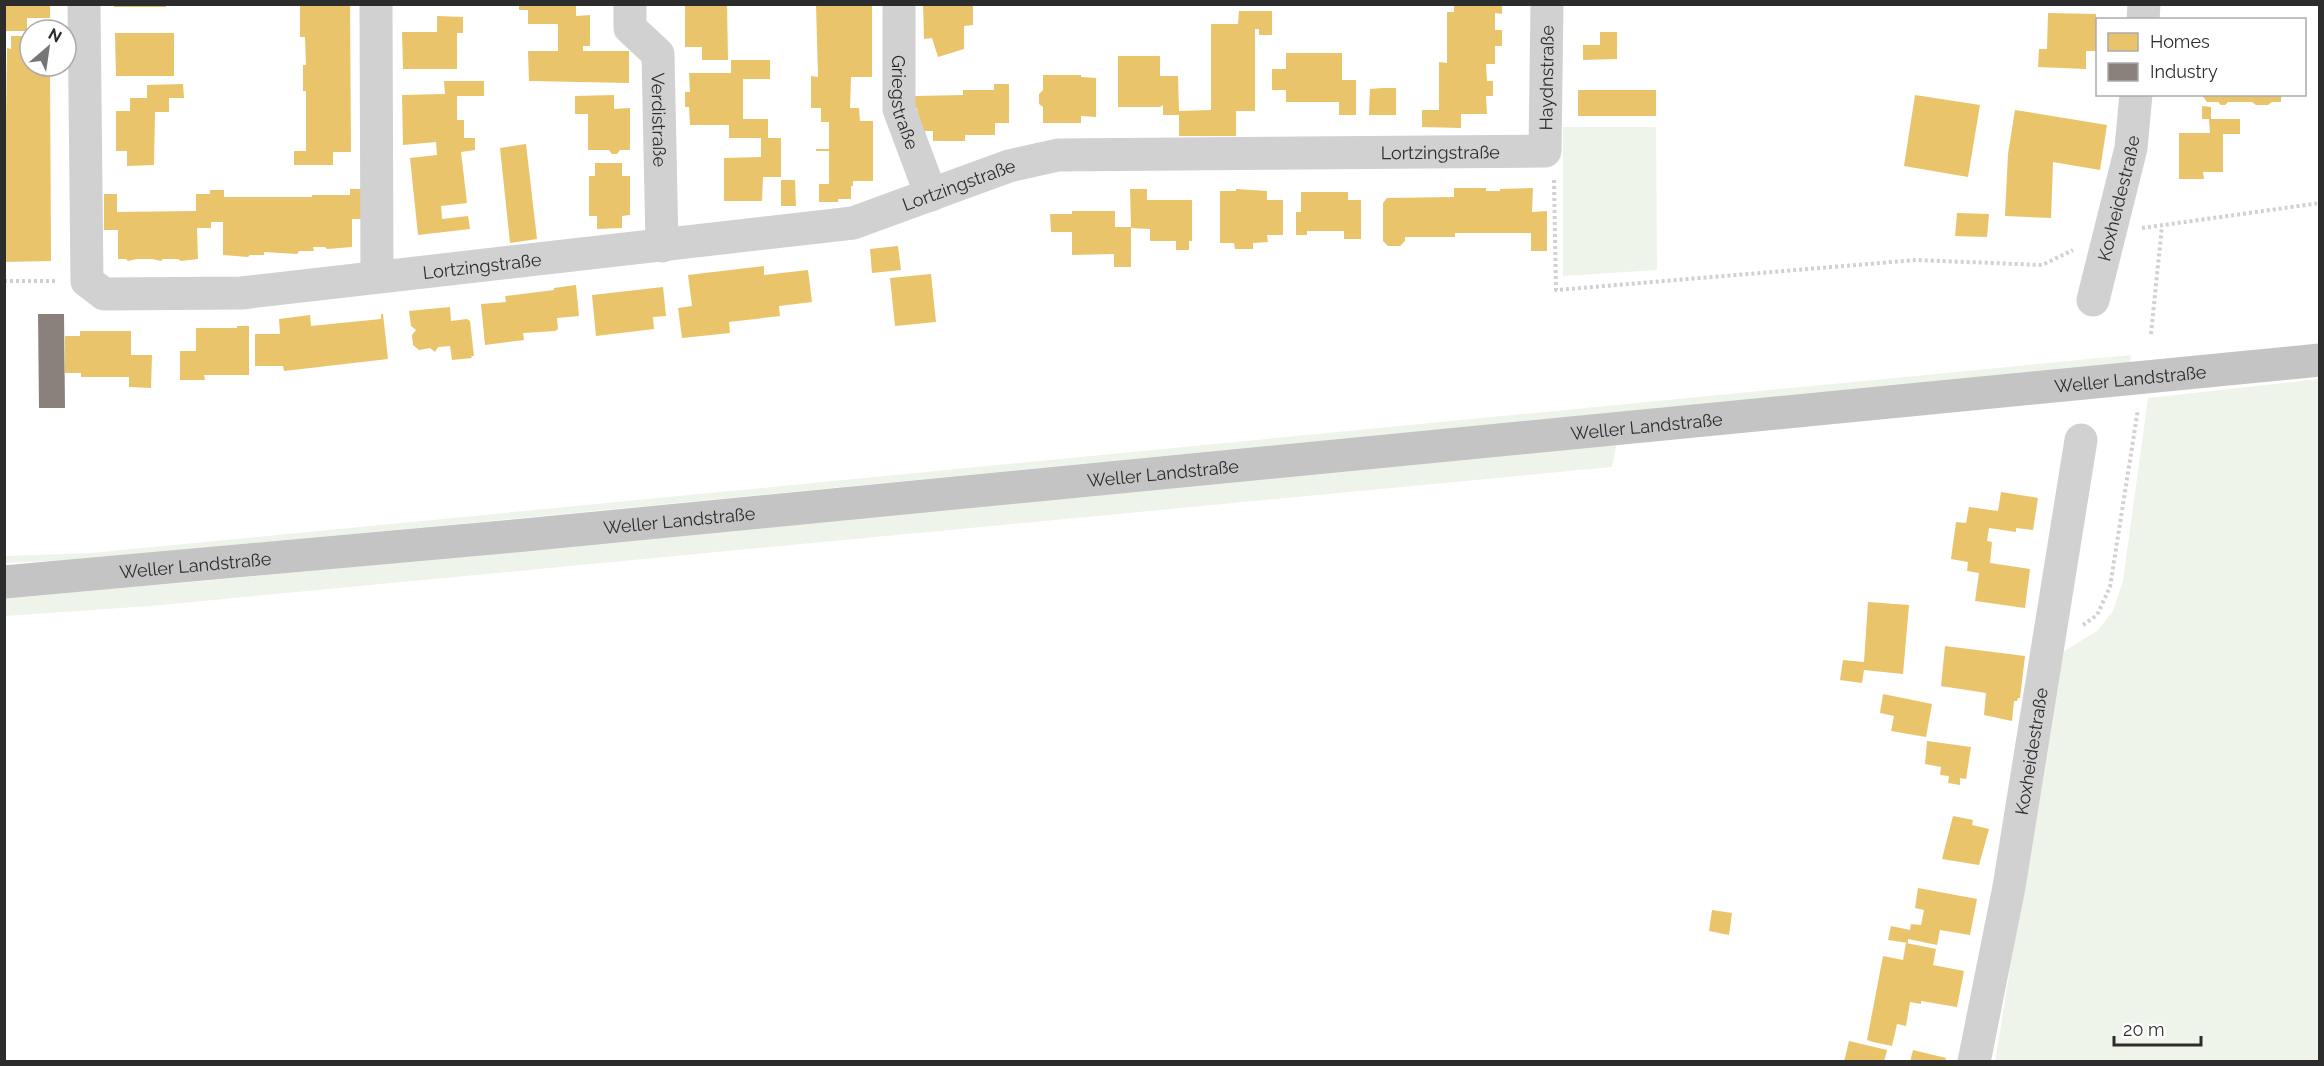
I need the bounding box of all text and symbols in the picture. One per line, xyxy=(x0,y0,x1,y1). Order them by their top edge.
north arrow xyxy=(18,18,78,78)
legend xyxy=(2096,18,2306,96)
text: N xyxy=(45,24,65,47)
street label: Haydnstraße xyxy=(1535,25,1557,130)
text: Homes xyxy=(2150,31,2210,52)
street label: Griegstraße xyxy=(889,55,924,153)
text: Industry xyxy=(2150,61,2218,82)
street label: Verdistraße xyxy=(648,72,671,167)
street label: Koxheidestraße xyxy=(2093,134,2143,263)
street label: Lortzingstraße xyxy=(1381,141,1500,163)
street label: Lortzingstraße xyxy=(899,154,1018,215)
street label: Lortzingstraße xyxy=(422,248,543,283)
street label: Weller Landstraße xyxy=(2053,361,2208,396)
street label: Weller Landstraße xyxy=(1570,408,1724,443)
street label: Weller Landstraße xyxy=(1086,455,1240,491)
street label: Weller Landstraße xyxy=(602,502,756,538)
street label: Weller Landstraße xyxy=(118,547,273,582)
street label: Koxheidestraße xyxy=(2010,686,2052,816)
scale bar xyxy=(2114,1009,2201,1047)
text: 20 m xyxy=(2123,1019,2165,1040)

